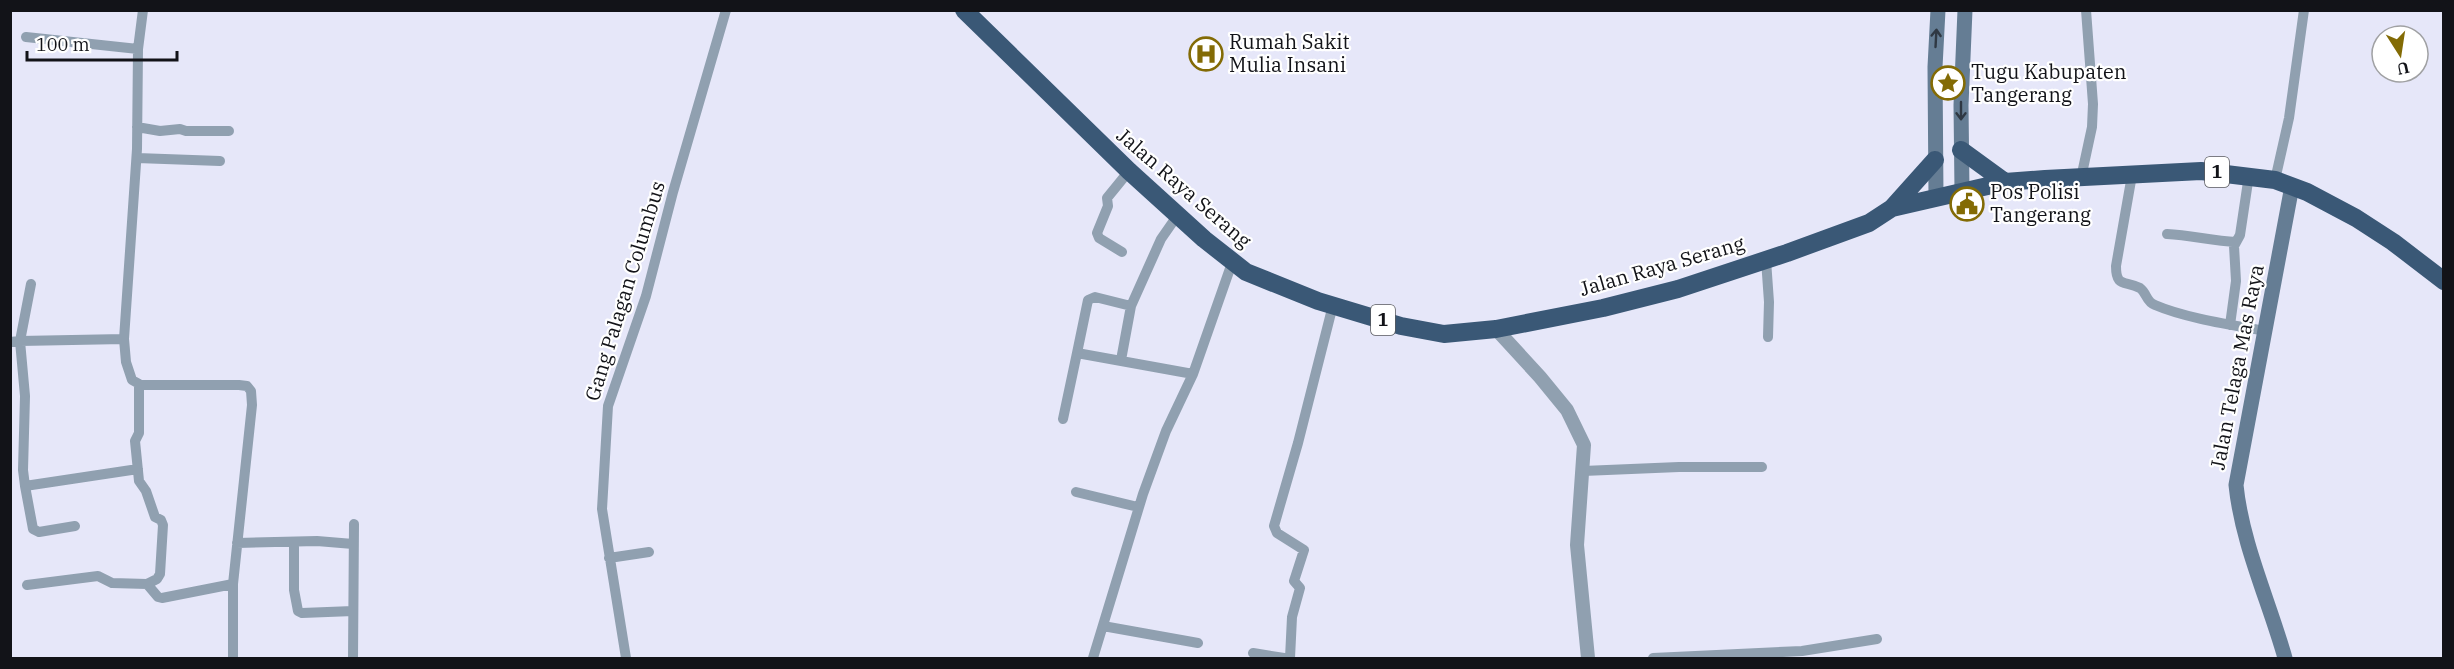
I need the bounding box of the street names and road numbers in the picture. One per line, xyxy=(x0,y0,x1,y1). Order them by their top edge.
street label: Jalan Raya Serang xyxy=(1111,122,1258,254)
road number: 1 xyxy=(2205,157,2229,187)
street label: Gang Palagan Columbus xyxy=(578,178,671,404)
street label: Jalan Raya Serang xyxy=(1576,229,1748,302)
street label: Jalan Telaga Mas Raya xyxy=(2203,262,2270,472)
road number: 1 xyxy=(1371,305,1395,335)

